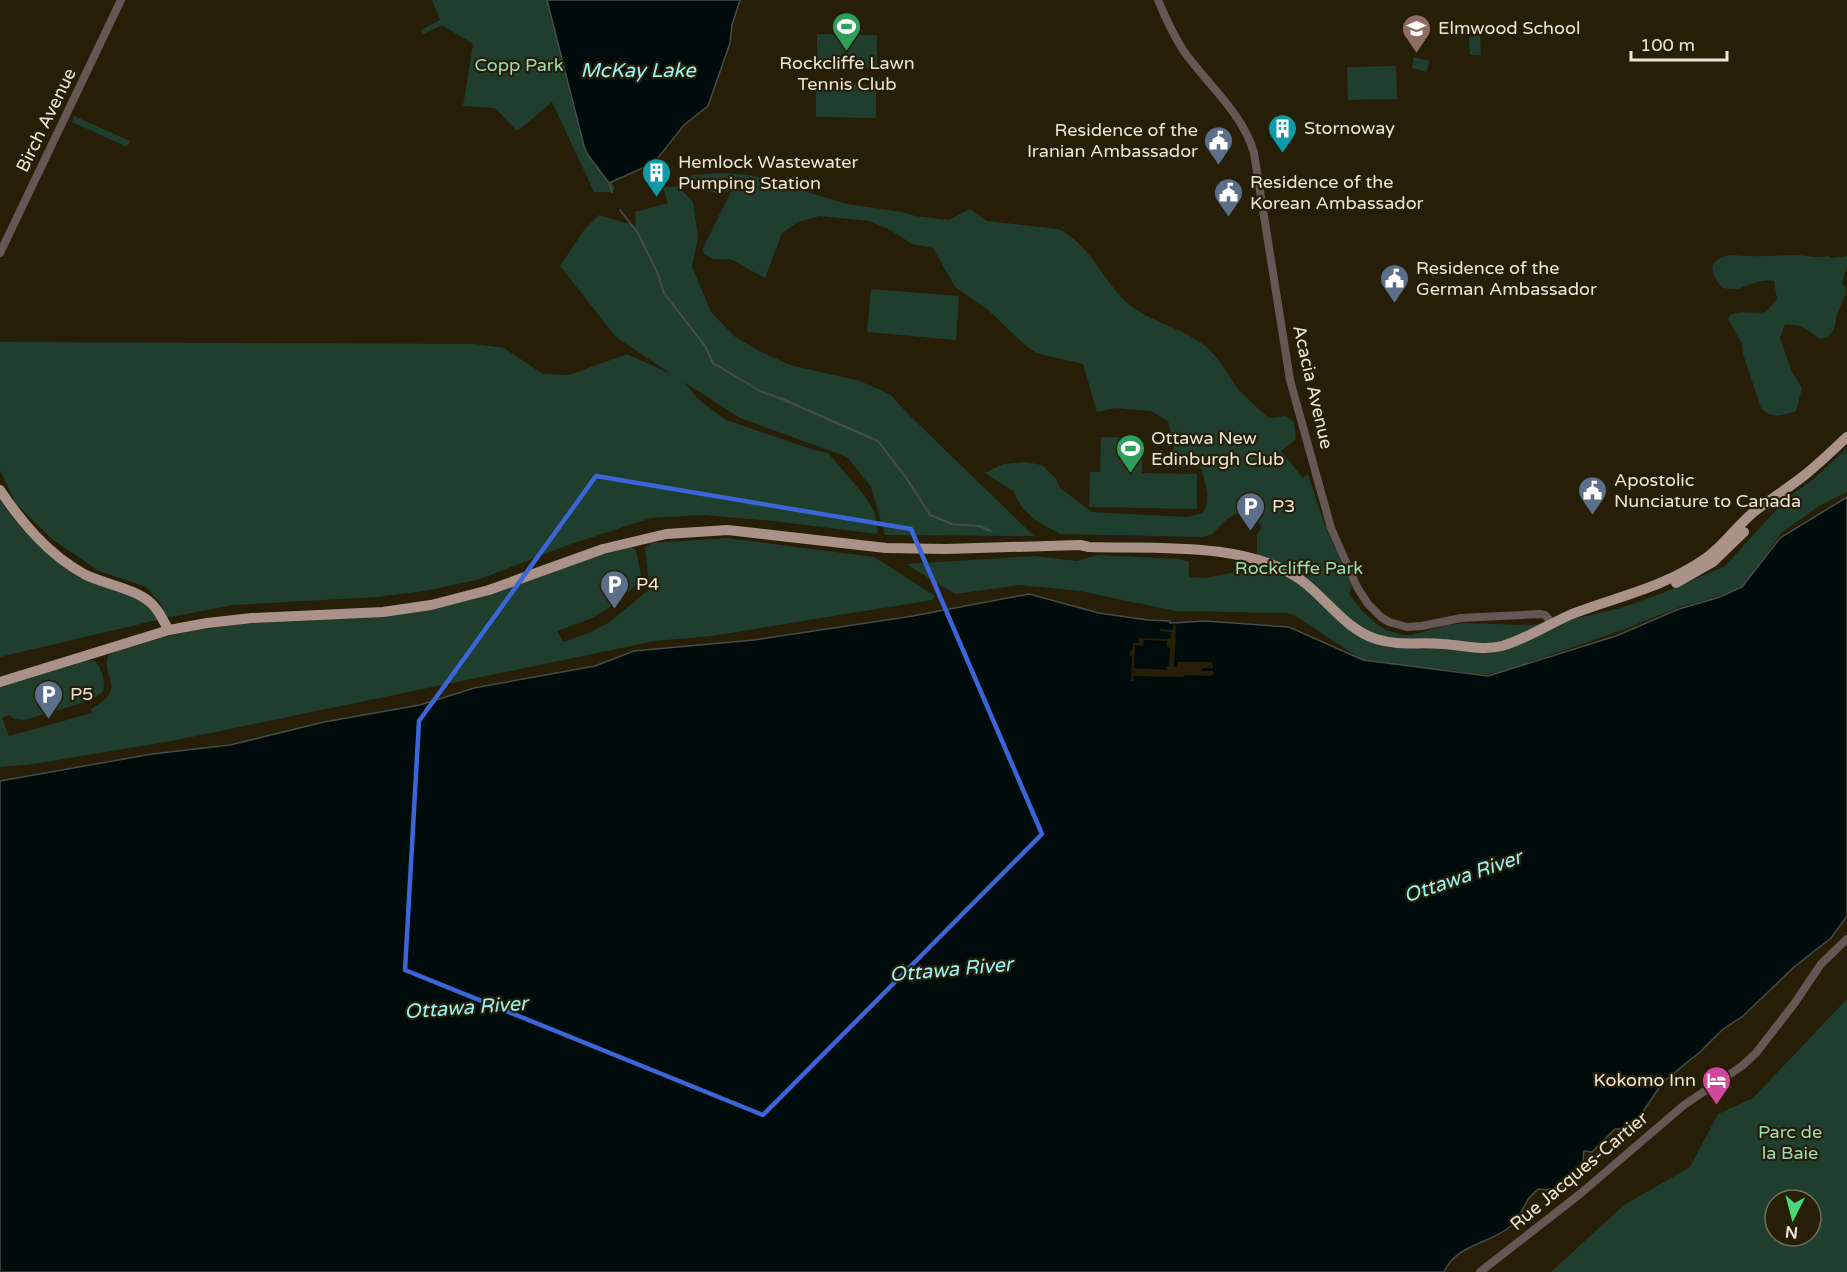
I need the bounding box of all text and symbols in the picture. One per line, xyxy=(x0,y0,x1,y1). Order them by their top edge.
sports icon: Rockcliffe Lawn Tennis Club xyxy=(831,10,863,52)
school or university icon: Elmwood School xyxy=(1401,12,1433,54)
place label: Elmwood School xyxy=(1438,17,1580,39)
scale bar xyxy=(1631,24,1727,62)
text: 100 m xyxy=(1640,34,1695,56)
place label: Rockcliffe Lawn Tennis Club xyxy=(779,52,915,95)
park label: Copp Park xyxy=(474,54,564,76)
water label: McKay Lake xyxy=(581,59,697,83)
street label: Birch Avenue xyxy=(11,64,81,176)
building icon: Stornoway xyxy=(1267,112,1299,154)
place label: Stornoway xyxy=(1304,117,1395,139)
place label: Residence of the Iranian Ambassador xyxy=(1027,119,1198,162)
public building icon: Residence of the Iranian Ambassador xyxy=(1203,124,1235,166)
place label: Hemlock Wastewater Pumping Station xyxy=(678,151,859,194)
building icon: Hemlock Wastewater Pumping Station xyxy=(641,156,673,198)
place label: Residence of the Korean Ambassador xyxy=(1250,171,1424,214)
public building icon: Residence of the Korean Ambassador xyxy=(1213,176,1245,218)
place label: Residence of the German Ambassador xyxy=(1416,257,1597,300)
public building icon: Residence of the German Ambassador xyxy=(1379,262,1411,304)
street label: Acacia Avenue xyxy=(1288,323,1338,451)
place label: Ottawa New Edinburgh Club xyxy=(1151,427,1284,470)
sports icon: Ottawa New Edinburgh Club xyxy=(1114,432,1146,474)
place label: Apostolic Nunciature to Canada xyxy=(1614,469,1801,512)
public building icon: Apostolic Nunciature to Canada xyxy=(1577,474,1609,516)
parking icon: P3 xyxy=(1235,490,1267,532)
place label: P3 xyxy=(1272,495,1295,517)
park label: Rockcliffe Park xyxy=(1235,557,1363,579)
parking icon: P4 xyxy=(599,568,631,610)
place label: P4 xyxy=(636,573,659,595)
parking icon: P5 xyxy=(33,678,65,720)
place label: P5 xyxy=(70,683,93,705)
water label: Ottawa River xyxy=(1401,845,1527,908)
water label: Ottawa River xyxy=(888,952,1016,987)
water label: Ottawa River xyxy=(404,992,531,1024)
hotel icon: Kokomo Inn xyxy=(1701,1064,1733,1106)
place label: Kokomo Inn xyxy=(1593,1069,1696,1091)
street label: Rue Jacques-Cartier xyxy=(1506,1107,1652,1235)
park label: Parc de la Baie xyxy=(1758,1121,1822,1164)
north arrow xyxy=(1763,1188,1823,1248)
text: N xyxy=(1784,1221,1799,1243)

